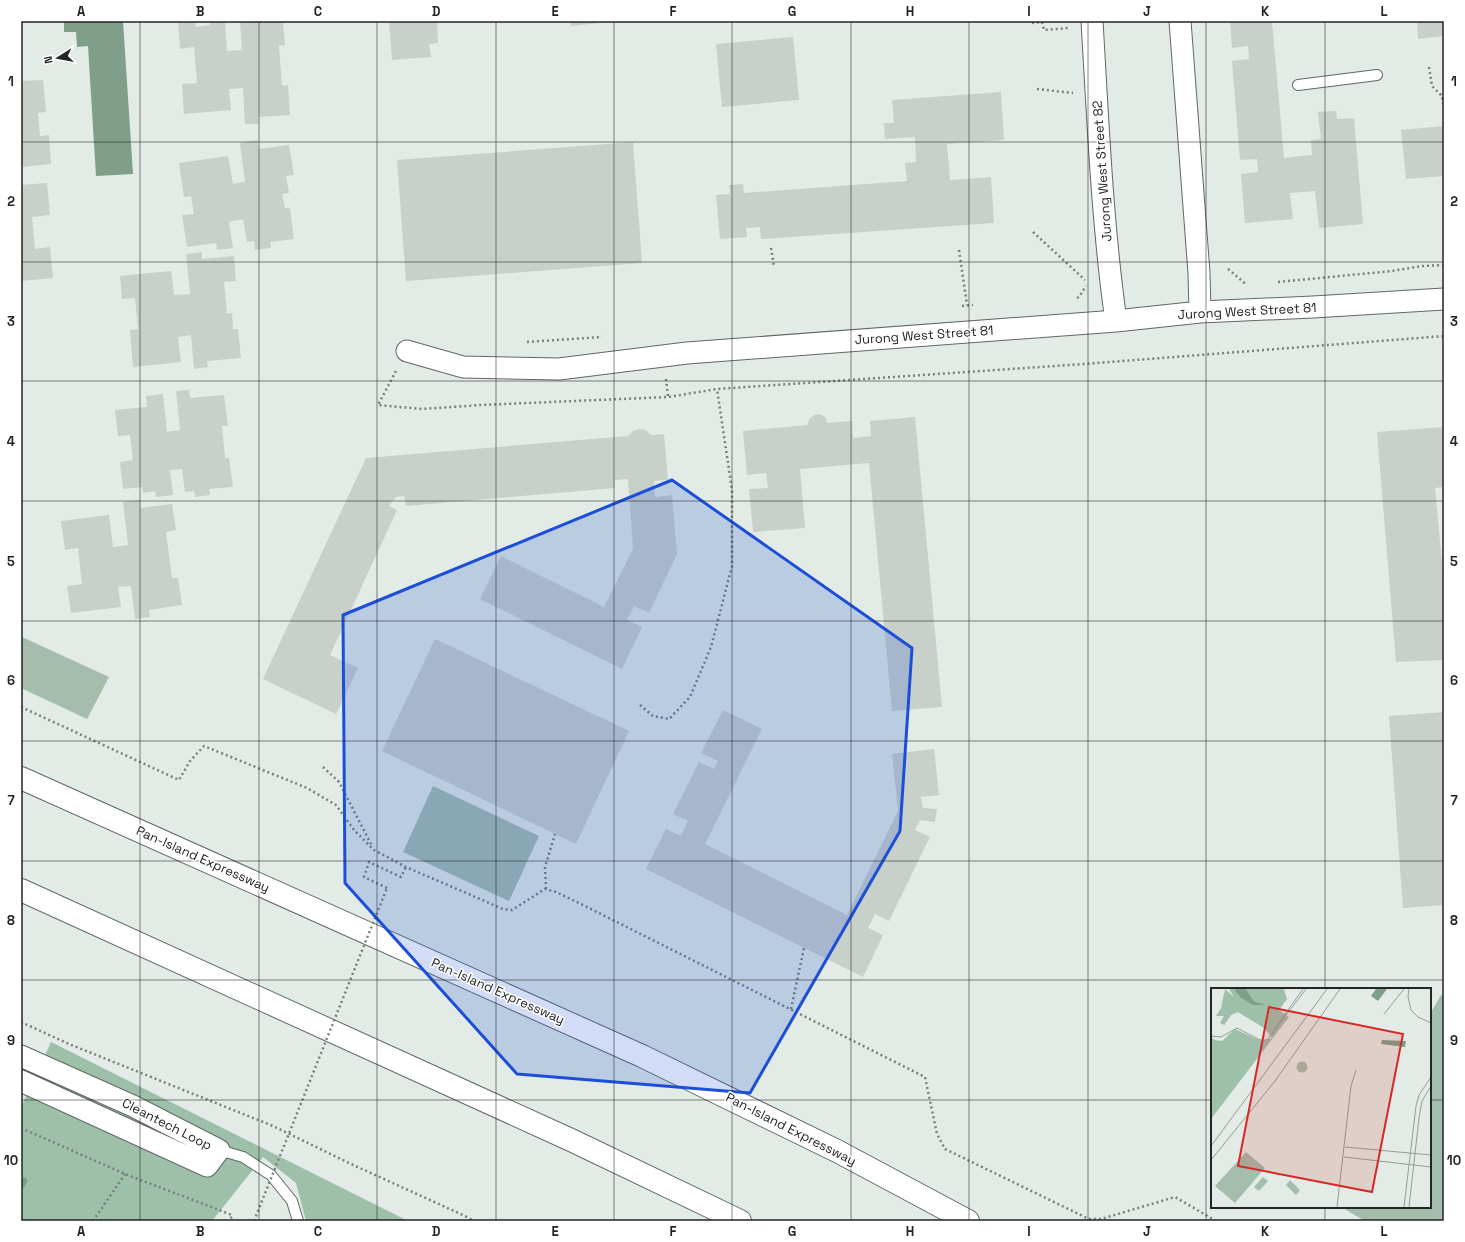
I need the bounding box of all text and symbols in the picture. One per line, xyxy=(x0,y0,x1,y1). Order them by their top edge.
text: A xyxy=(77,3,86,20)
text: B xyxy=(196,3,205,20)
text: C xyxy=(314,3,322,20)
text: D xyxy=(432,3,441,20)
text: E xyxy=(551,3,559,20)
text: F xyxy=(670,3,677,20)
text: G xyxy=(788,3,796,20)
text: H xyxy=(906,3,914,20)
text: I xyxy=(1027,3,1031,20)
text: J xyxy=(1143,3,1151,20)
text: K xyxy=(1261,3,1270,20)
text: L xyxy=(1380,3,1388,20)
north arrow xyxy=(38,38,78,78)
text: N xyxy=(41,55,56,65)
text: 1 xyxy=(8,73,14,90)
text: 1 xyxy=(1451,73,1457,90)
street label: Jurong West Street 82 xyxy=(1089,100,1115,242)
text: 2 xyxy=(7,193,15,210)
text: 2 xyxy=(1450,193,1458,210)
street label: Jurong West Street 81 xyxy=(1177,299,1317,323)
text: 3 xyxy=(7,313,15,330)
text: 3 xyxy=(1450,313,1458,330)
street label: Jurong West Street 81 xyxy=(854,322,994,348)
text: 4 xyxy=(7,433,15,450)
text: 4 xyxy=(1450,433,1458,450)
text: 5 xyxy=(7,553,15,570)
text: 5 xyxy=(1450,553,1458,570)
text: 6 xyxy=(7,672,15,689)
text: 6 xyxy=(1450,672,1458,689)
text: 7 xyxy=(7,792,15,809)
text: 7 xyxy=(1450,792,1458,809)
street label: Pan-Island Expressway xyxy=(134,822,272,896)
text: 8 xyxy=(7,912,15,929)
text: 8 xyxy=(1450,912,1458,929)
street label: Pan-Island Expressway xyxy=(429,954,567,1028)
inset map xyxy=(1211,988,1431,1208)
text: 9 xyxy=(7,1032,15,1049)
text: 9 xyxy=(1450,1032,1458,1049)
street label: Pan-Island Expressway xyxy=(723,1089,859,1169)
street label: Cleantech Loop xyxy=(119,1094,215,1154)
text: 10 xyxy=(4,1152,18,1169)
text: 10 xyxy=(1447,1152,1461,1169)
text: A xyxy=(77,1223,86,1240)
text: B xyxy=(196,1223,205,1240)
text: C xyxy=(314,1223,322,1240)
text: D xyxy=(432,1223,441,1240)
text: E xyxy=(551,1223,559,1240)
text: F xyxy=(670,1223,677,1240)
text: G xyxy=(788,1223,796,1240)
text: H xyxy=(906,1223,914,1240)
text: I xyxy=(1027,1223,1031,1240)
text: J xyxy=(1143,1223,1151,1240)
text: K xyxy=(1261,1223,1270,1240)
text: L xyxy=(1380,1223,1388,1240)

